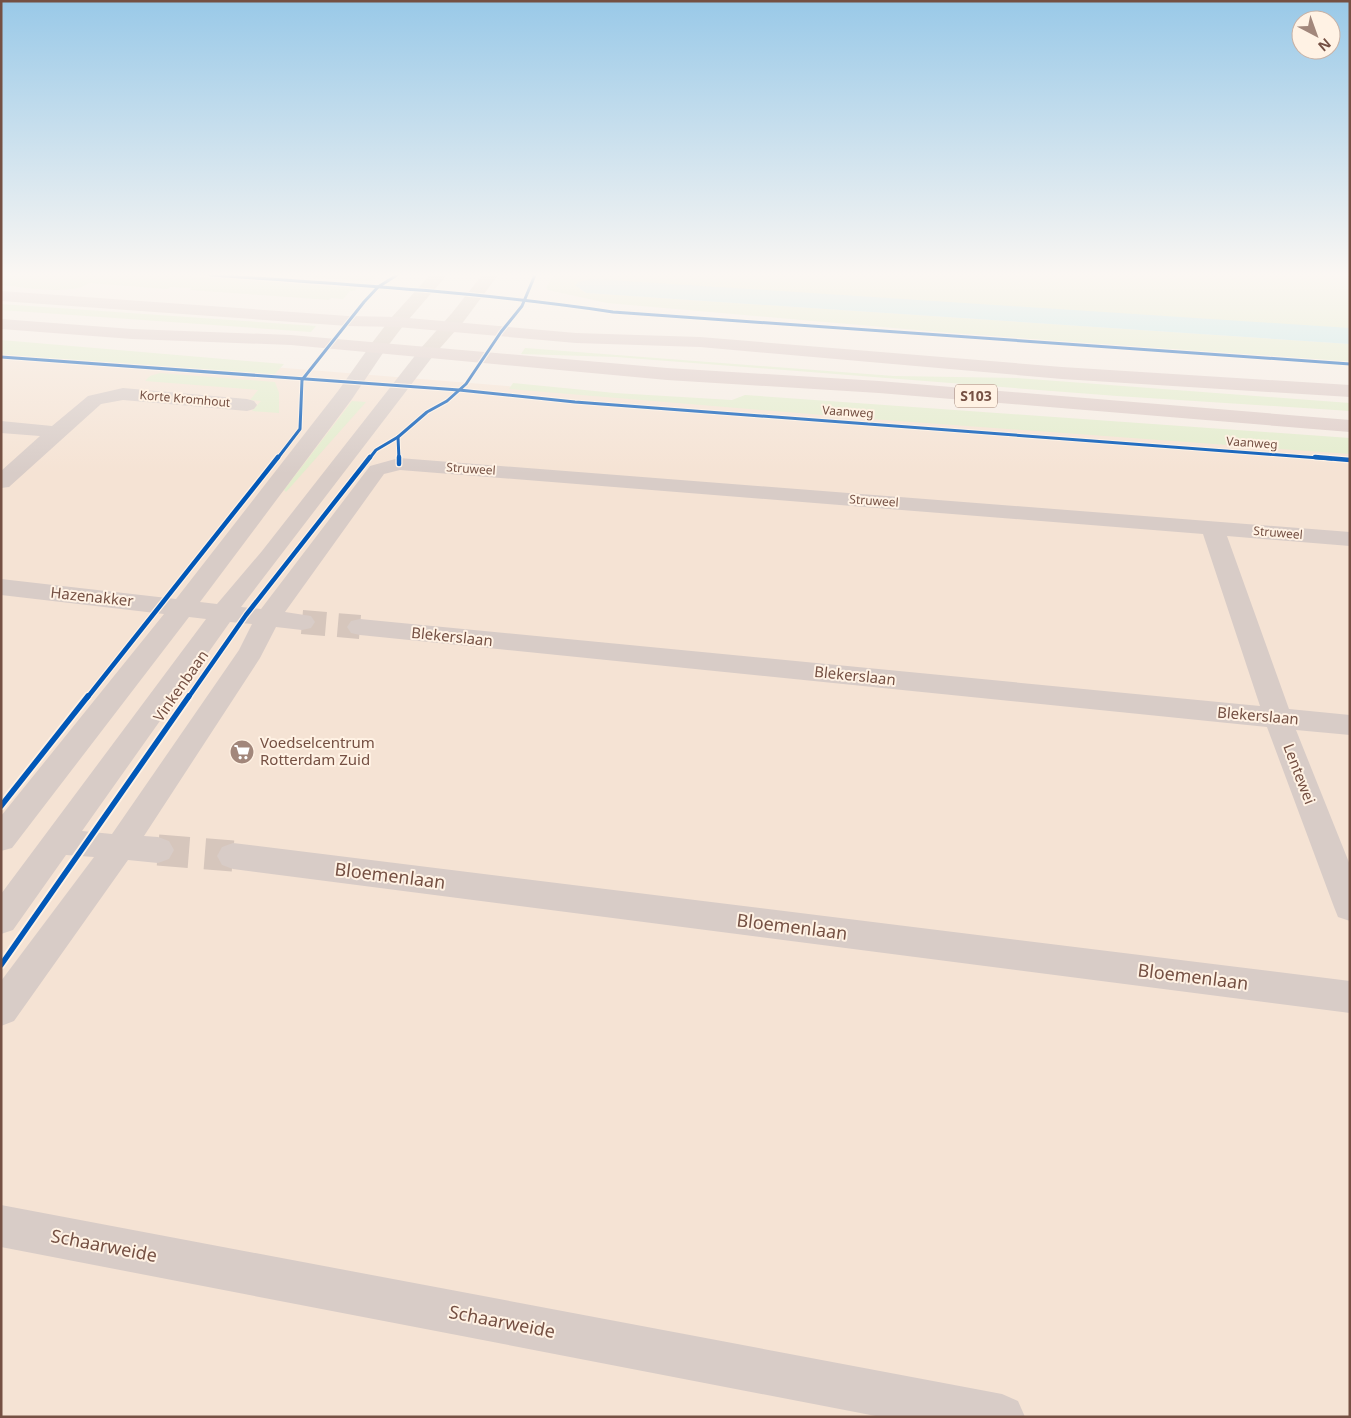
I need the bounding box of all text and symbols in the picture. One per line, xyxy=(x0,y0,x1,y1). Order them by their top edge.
north arrow xyxy=(1291,10,1341,60)
text: N xyxy=(1314,34,1335,56)
road number: S103 xyxy=(955,384,997,408)
street label: Korte Kromhout xyxy=(139,386,232,411)
street label: Vaanweg xyxy=(822,401,874,422)
street label: Vaanweg xyxy=(1226,432,1278,453)
street label: Struweel xyxy=(446,458,496,479)
street label: Struweel xyxy=(849,490,899,511)
street label: Struweel xyxy=(1253,522,1303,543)
street label: Hazenakker xyxy=(50,582,135,610)
street label: Blekerslaan xyxy=(410,622,494,650)
street label: Vinkenbaan xyxy=(148,646,212,725)
street label: Blekerslaan xyxy=(813,661,897,689)
street label: Blekerslaan xyxy=(1216,701,1300,729)
place label: Voedselcentrum Rotterdam Zuid xyxy=(260,732,375,769)
supermarket icon: Voedselcentrum Rotterdam Zuid xyxy=(229,739,255,765)
street label: Lentewei xyxy=(1279,741,1321,807)
street label: Bloemenlaan xyxy=(333,856,447,894)
street label: Bloemenlaan xyxy=(735,907,849,945)
street label: Bloemenlaan xyxy=(1136,957,1250,995)
street label: Schaarweide xyxy=(49,1223,159,1267)
street label: Schaarweide xyxy=(447,1299,557,1343)

